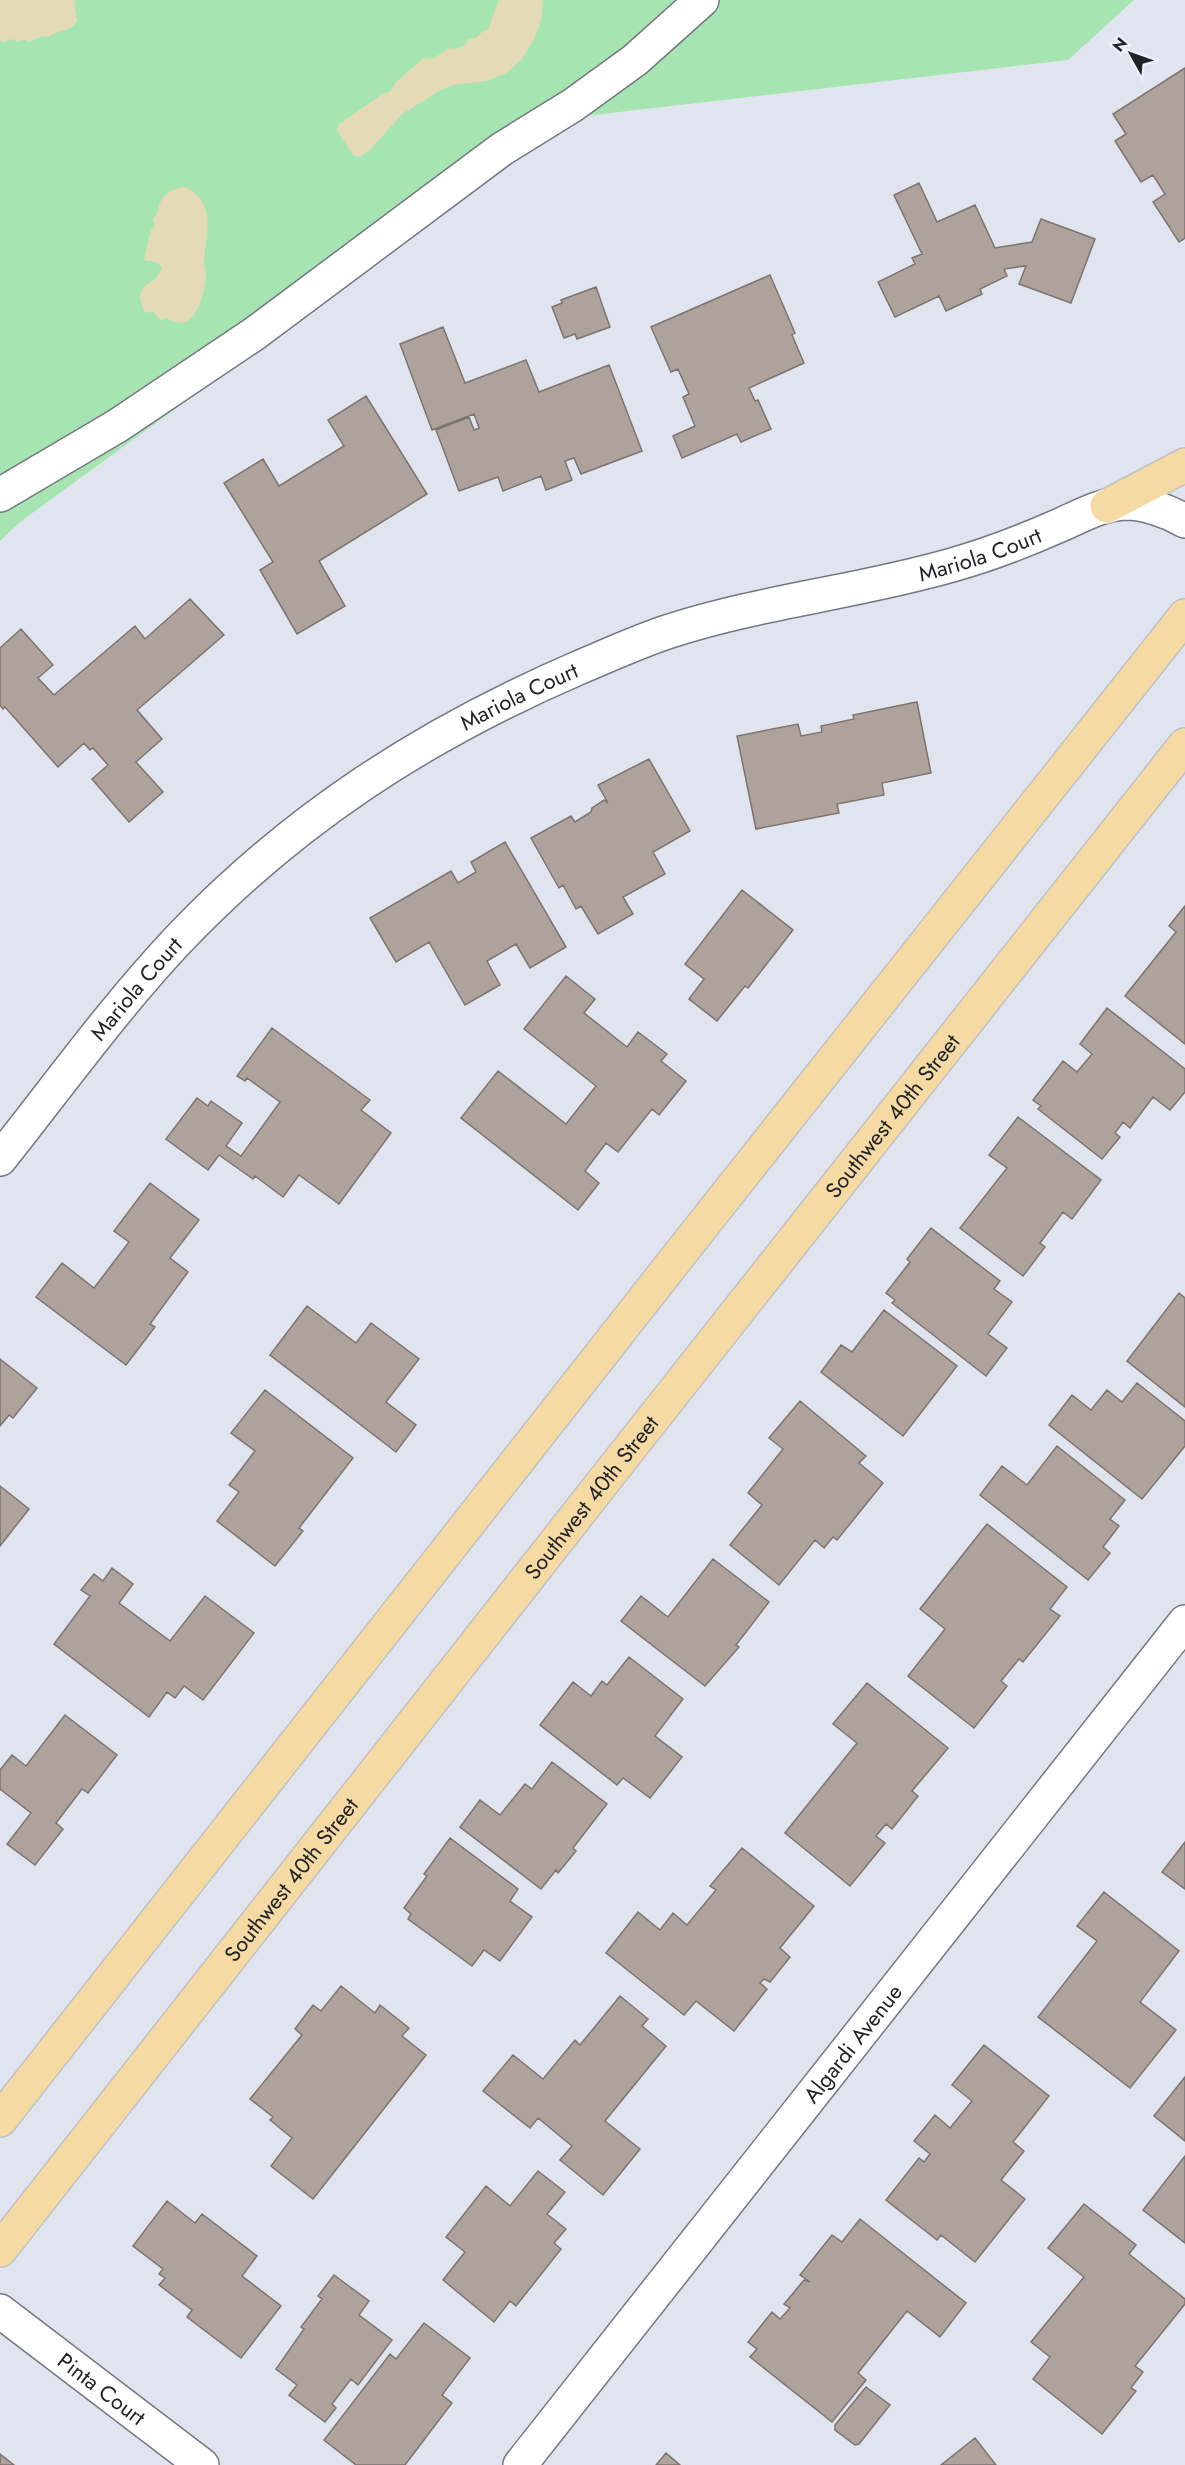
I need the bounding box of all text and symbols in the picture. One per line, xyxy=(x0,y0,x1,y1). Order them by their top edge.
north arrow xyxy=(1101,24,1161,84)
text: N xyxy=(1107,32,1133,57)
street label: Mariola Court xyxy=(915,519,1047,589)
street label: Mariola Court xyxy=(454,654,583,738)
street label: Mariola Court xyxy=(82,929,190,1047)
street label: Southwest 40th Street xyxy=(817,1026,967,1205)
street label: Southwest 40th Street xyxy=(516,1408,666,1586)
street label: Southwest 40th Street xyxy=(216,1790,366,1969)
street label: Algardi Avenue xyxy=(796,1977,910,2110)
street label: Pinta Court xyxy=(51,2345,153,2433)

